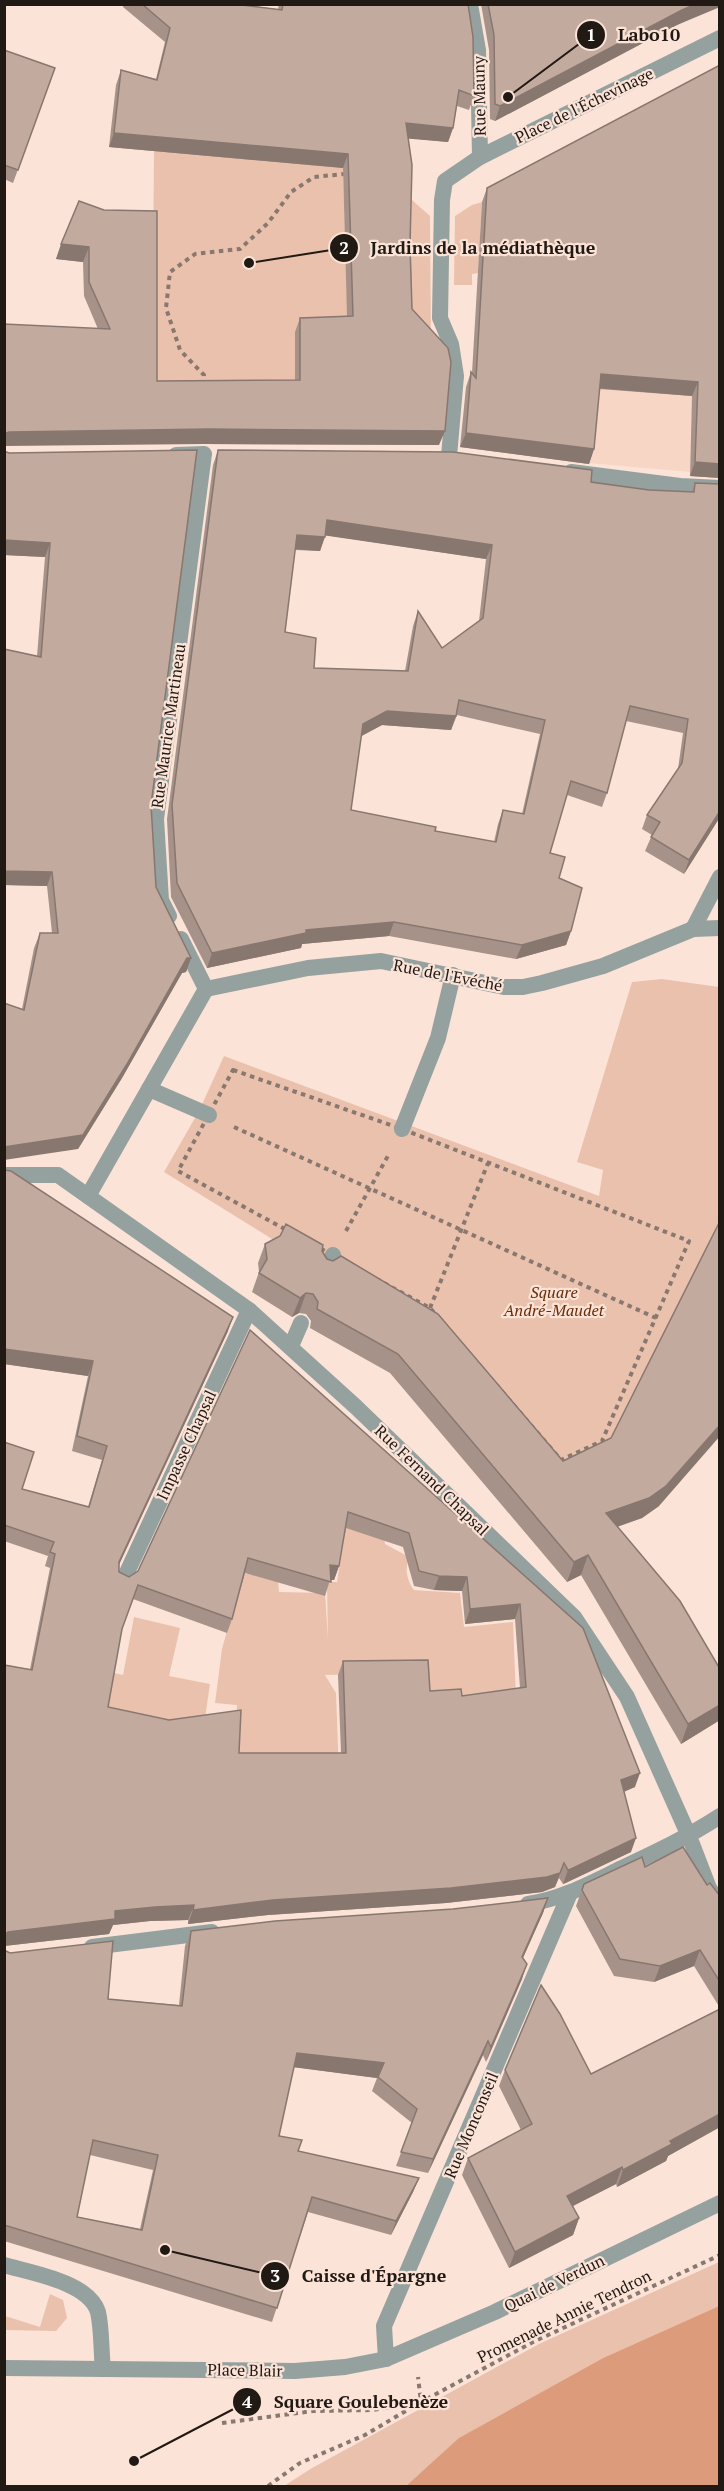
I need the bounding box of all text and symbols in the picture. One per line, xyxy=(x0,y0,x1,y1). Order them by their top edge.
callout: Labo10 xyxy=(576,17,692,53)
text: 1 xyxy=(586,22,596,46)
text: Labo10 xyxy=(618,22,680,46)
street label: Rue Mauny xyxy=(467,55,491,136)
street label: Place de l'Échevinage xyxy=(511,62,657,148)
callout: Jardins de la médiathèque xyxy=(329,230,608,266)
text: 2 xyxy=(339,235,349,259)
text: Jardins de la médiathèque xyxy=(371,235,596,259)
street label: Rue Maurice Martineau xyxy=(146,642,190,810)
street label: Rue de l'Evéché xyxy=(392,954,504,996)
park label: Square André-Maudet xyxy=(503,1281,605,1321)
street label: Impasse Chapsal xyxy=(151,1386,221,1504)
street label: Rue Fernand Chapsal xyxy=(370,1420,494,1540)
street label: Rue Monconseil xyxy=(439,2068,503,2182)
street label: Quai de Verdun xyxy=(500,2249,608,2317)
callout: Caisse d'Épargne xyxy=(260,2258,458,2294)
text: 3 xyxy=(270,2263,280,2287)
text: Caisse d'Épargne xyxy=(302,2263,447,2287)
street label: Promenade Annie Tendron xyxy=(473,2264,655,2368)
street label: Place Blair xyxy=(207,2358,284,2382)
callout: Square Goulebenèze xyxy=(232,2384,461,2420)
text: 4 xyxy=(242,2389,253,2413)
text: Square Goulebenèze xyxy=(274,2389,449,2413)

